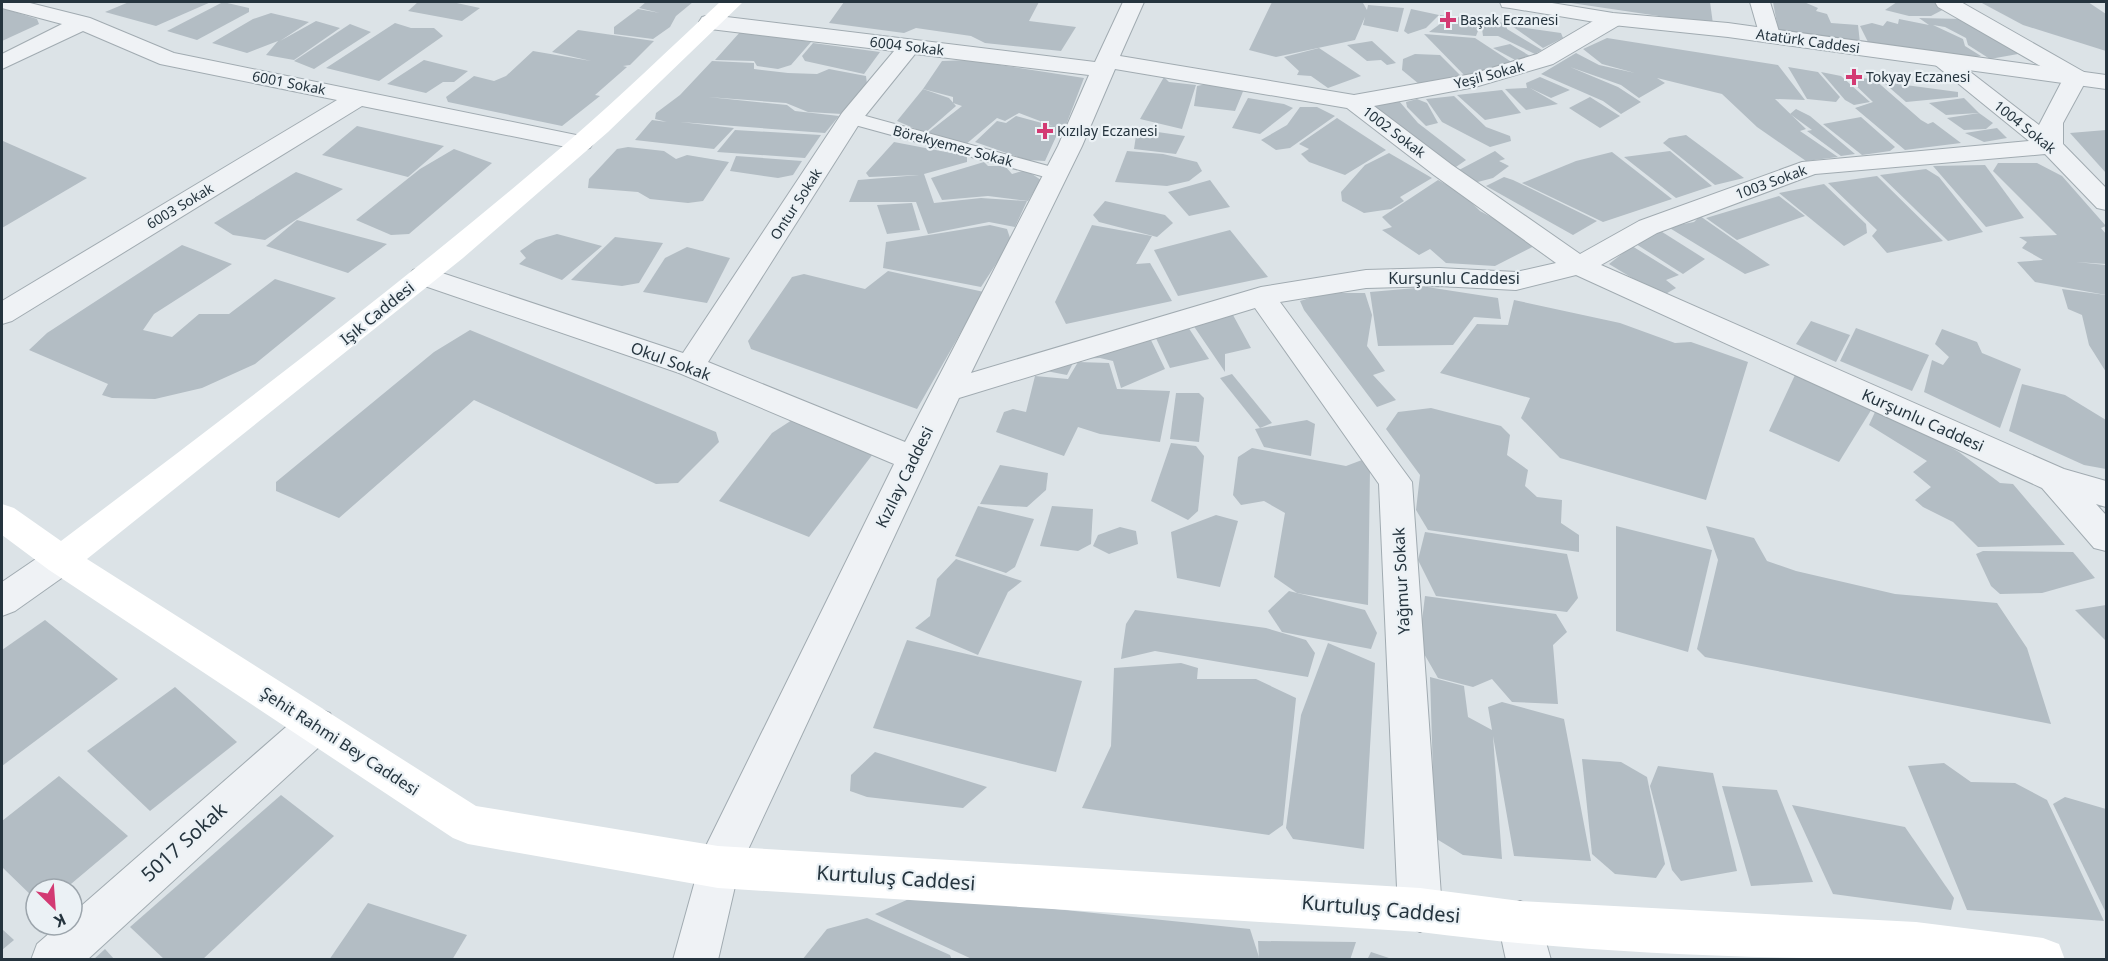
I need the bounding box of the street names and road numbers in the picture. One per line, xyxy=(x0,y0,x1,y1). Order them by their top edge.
street label: Atatürk Caddesi xyxy=(1755,24,1861,57)
street label: 6004 Sokak xyxy=(869,32,946,60)
street label: Yeşil Sokak xyxy=(1452,56,1526,93)
street label: 6001 Sokak xyxy=(251,66,328,99)
street label: 1004 Sokak xyxy=(1990,96,2061,158)
street label: 1002 Sokak xyxy=(1359,102,1430,162)
street label: Börekyemez Sokak xyxy=(891,120,1016,171)
street label: 1003 Sokak xyxy=(1733,160,1810,203)
street label: Ontur Sokak xyxy=(765,164,826,243)
street label: 6003 Sokak xyxy=(143,178,217,233)
street label: Kurşunlu Caddesi xyxy=(1388,267,1520,289)
street label: Işık Caddesi xyxy=(335,276,419,350)
street label: Okul Sokak xyxy=(628,336,715,386)
street label: Kurşunlu Caddesi xyxy=(1858,383,1988,457)
street label: Kızılay Caddesi xyxy=(870,422,938,532)
street label: Yağmur Sokak xyxy=(1387,526,1415,635)
street label: Şehit Rahmi Bey Caddesi xyxy=(256,681,424,801)
street label: 5017 Sokak xyxy=(135,796,233,887)
street label: Kurtuluş Caddesi xyxy=(816,858,976,897)
street label: Kurtuluş Caddesi xyxy=(1300,888,1462,929)

